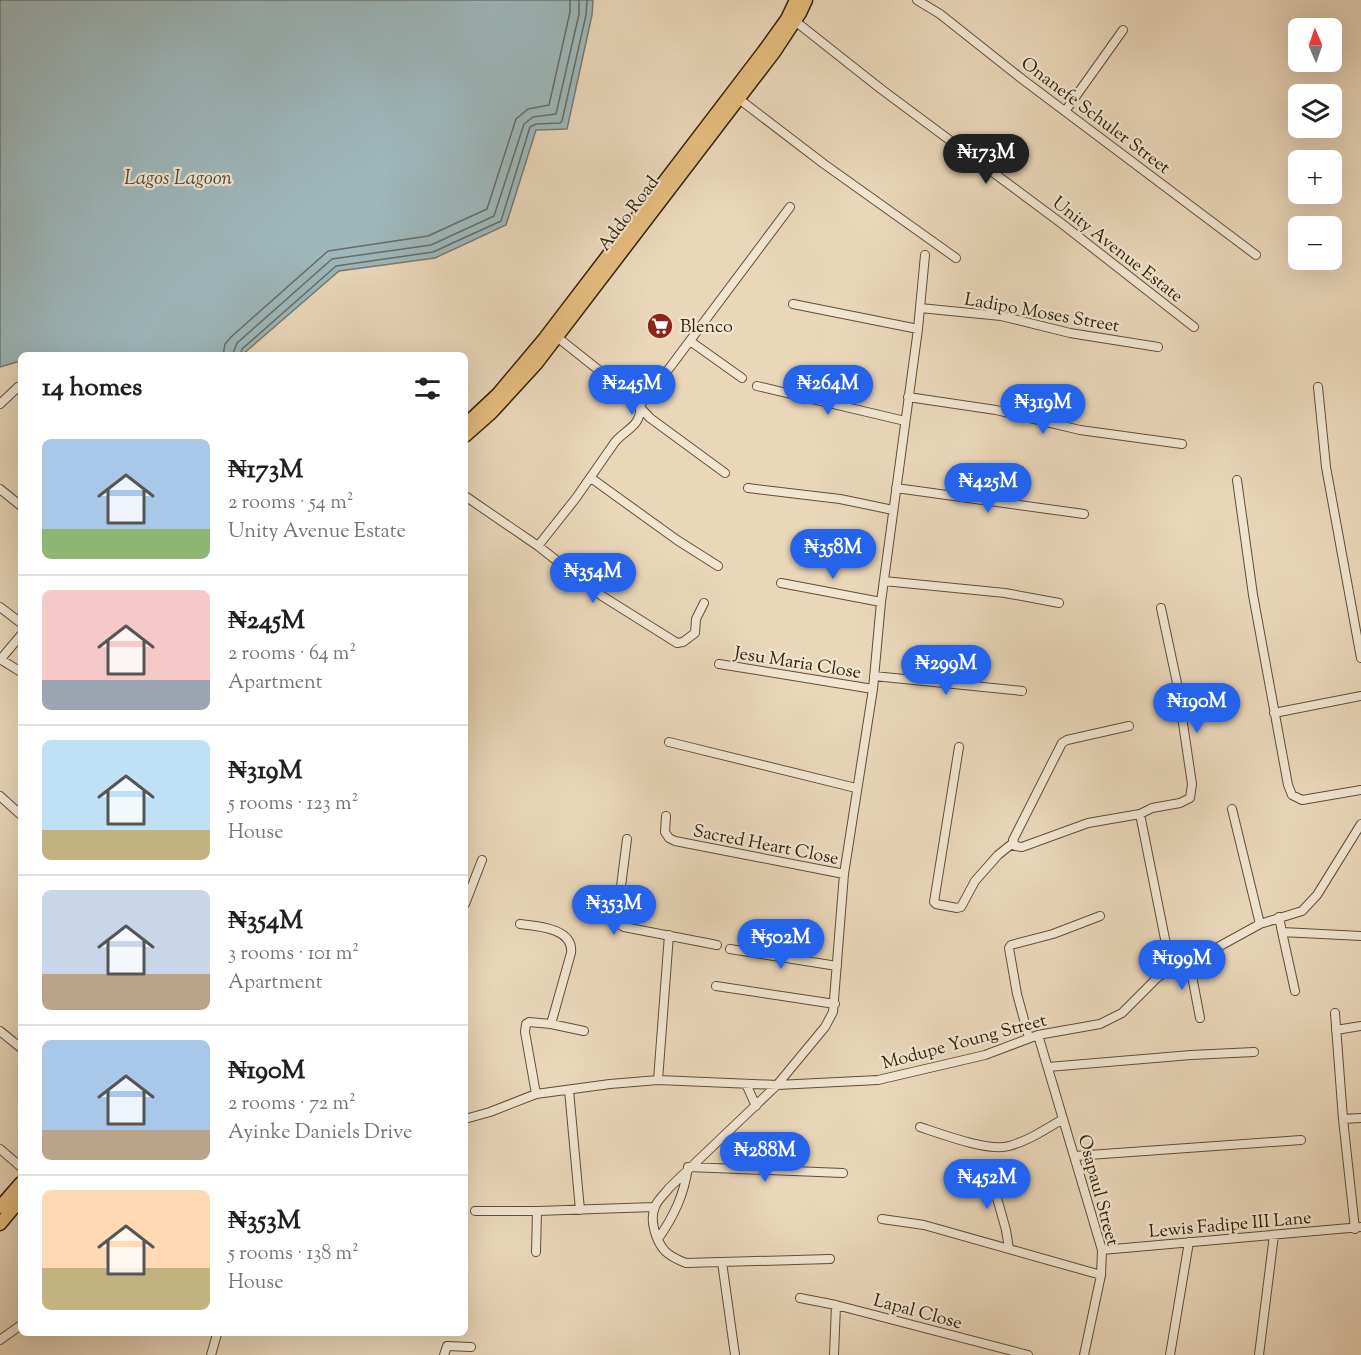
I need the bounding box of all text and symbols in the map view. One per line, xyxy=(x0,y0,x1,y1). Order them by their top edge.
north arrow xyxy=(1288,18,1342,72)
map controls xyxy=(1288,18,1342,270)
street label: Onanefe Schuler Street xyxy=(1015,52,1175,181)
button: layers xyxy=(1288,84,1342,138)
pin: ₦173M xyxy=(944,134,1028,185)
text: ₦173M xyxy=(957,139,1015,168)
button: + xyxy=(1288,150,1342,204)
water label: Lagos Lagoon xyxy=(124,165,233,194)
street label: Addo Road xyxy=(593,171,666,257)
street label: Unity Avenue Estate xyxy=(1046,191,1188,310)
button: − xyxy=(1288,216,1342,270)
street label: Ladipo Moses Street xyxy=(962,288,1121,340)
supermarket icon: Blenco xyxy=(645,311,675,341)
place label: Blenco xyxy=(680,315,733,341)
pin: ₦245M xyxy=(590,365,674,416)
pin: ₦264M xyxy=(786,365,870,416)
text: 14 homes xyxy=(42,370,142,407)
text: ₦245M xyxy=(602,370,662,399)
text: ₦264M xyxy=(797,370,859,399)
icon: filters xyxy=(411,372,444,405)
pin: ₦319M xyxy=(1001,384,1085,435)
text: ₦319M xyxy=(1014,389,1072,418)
text: ₦173M xyxy=(228,452,303,489)
icon: home xyxy=(90,463,162,535)
pin: ₦425M xyxy=(946,463,1030,514)
text: ₦425M xyxy=(958,468,1018,497)
text: 2 rooms · 54 m² xyxy=(228,489,353,518)
text: Unity Avenue Estate xyxy=(228,518,406,547)
pin: ₦358M xyxy=(791,529,875,580)
text: ₦358M xyxy=(804,534,862,563)
pin: ₦354M xyxy=(551,553,635,604)
text: ₦354M xyxy=(564,558,622,587)
text: ₦245M xyxy=(228,603,305,640)
icon: home xyxy=(90,614,162,686)
text: 2 rooms · 64 m² xyxy=(228,640,356,669)
street label: Jesu Maria Close xyxy=(731,641,863,687)
pin: ₦299M xyxy=(904,645,988,696)
text: ₦299M xyxy=(915,650,977,679)
text: Apartment xyxy=(228,669,323,698)
pin: ₦190M xyxy=(1155,683,1239,734)
text: ₦190M xyxy=(1167,688,1227,717)
text: ₦319M xyxy=(228,753,302,790)
icon: home xyxy=(90,764,162,836)
text: 5 rooms · 123 m² xyxy=(228,790,358,819)
text: House xyxy=(228,819,283,848)
street label: Sacred Heart Close xyxy=(690,819,841,873)
pin: ₦353M xyxy=(572,885,656,936)
text: ₦353M xyxy=(586,890,642,919)
text: ₦354M xyxy=(228,903,303,940)
icon: home xyxy=(90,914,162,986)
pin: ₦502M xyxy=(739,919,823,970)
text: ₦502M xyxy=(751,924,811,953)
text: 3 rooms · 101 m² xyxy=(228,940,359,969)
pin: ₦199M xyxy=(1140,940,1224,991)
text: ₦199M xyxy=(1153,945,1211,974)
text: Apartment xyxy=(228,969,323,998)
street label: Modupe Young Street xyxy=(879,1008,1050,1077)
text: ₦190M xyxy=(228,1053,305,1090)
icon: home xyxy=(90,1064,162,1136)
text: 2 rooms · 72 m² xyxy=(228,1090,356,1119)
text: Ayinke Daniels Drive xyxy=(228,1119,412,1148)
pin: ₦288M xyxy=(723,1132,807,1183)
street label: Osapaul Street xyxy=(1070,1132,1124,1249)
text: ₦288M xyxy=(734,1137,796,1166)
pin: ₦452M xyxy=(945,1159,1029,1210)
text: ₦452M xyxy=(957,1164,1017,1193)
text: ₦353M xyxy=(228,1203,301,1240)
street label: Lewis Fadipe III Lane xyxy=(1148,1206,1313,1246)
icon: home xyxy=(90,1214,162,1286)
text: 5 rooms · 138 m² xyxy=(228,1240,359,1269)
text: House xyxy=(228,1269,283,1298)
street label: Lapal Close xyxy=(870,1289,965,1337)

